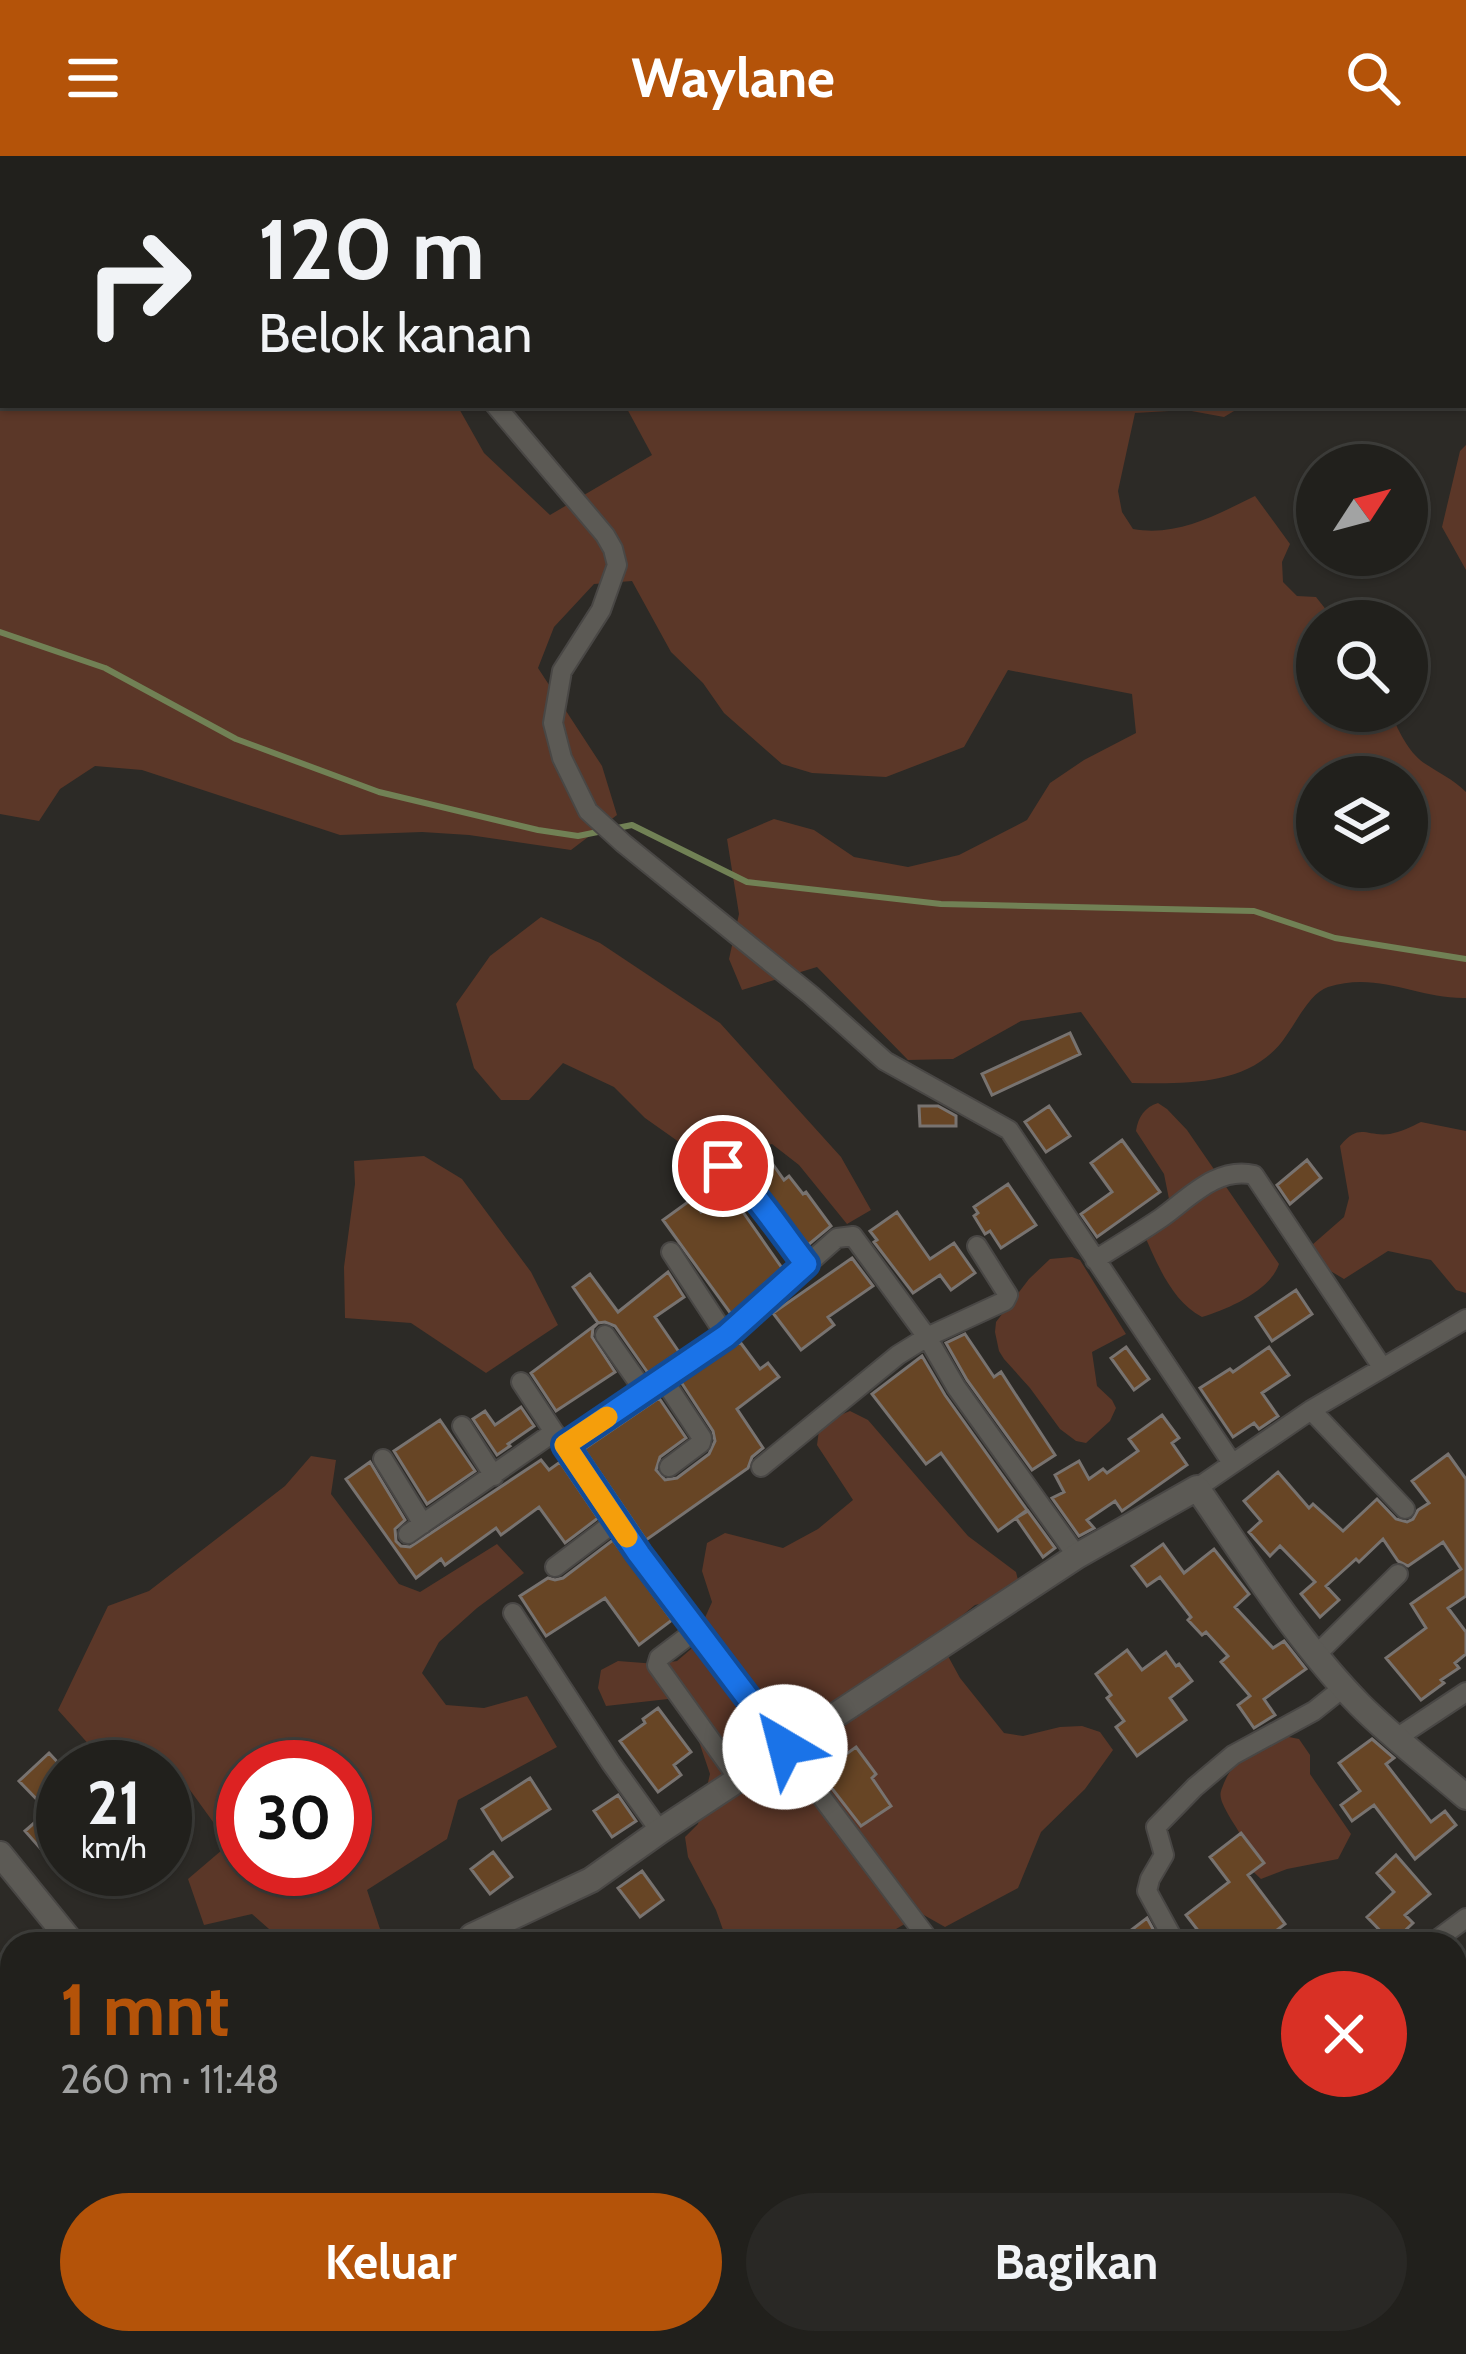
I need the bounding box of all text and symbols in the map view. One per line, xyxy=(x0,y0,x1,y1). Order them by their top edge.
icon: menu xyxy=(60,45,126,111)
text: Waylane xyxy=(631,45,835,111)
icon: search xyxy=(1340,45,1406,111)
text: 120 m xyxy=(258,198,485,300)
icon: right xyxy=(60,204,216,360)
text: Belok kanan xyxy=(258,300,533,366)
north arrow xyxy=(1296,444,1428,576)
map controls xyxy=(1296,444,1428,888)
button: search xyxy=(1296,600,1428,732)
button: layers xyxy=(1296,756,1428,888)
pin xyxy=(672,1115,774,1217)
icon: arrive xyxy=(690,1133,756,1199)
position arrow xyxy=(722,1684,848,1810)
speed limit sign: 30 xyxy=(216,1740,372,1896)
text: 21 xyxy=(87,1766,141,1839)
text: km/h xyxy=(81,1829,147,1866)
text: 1 mnt xyxy=(60,1966,229,2053)
button: close xyxy=(1281,1971,1407,2097)
text: 260 m · 11:48 xyxy=(60,2055,279,2103)
button: Keluar xyxy=(60,2193,722,2331)
button: Bagikan xyxy=(746,2193,1407,2331)

